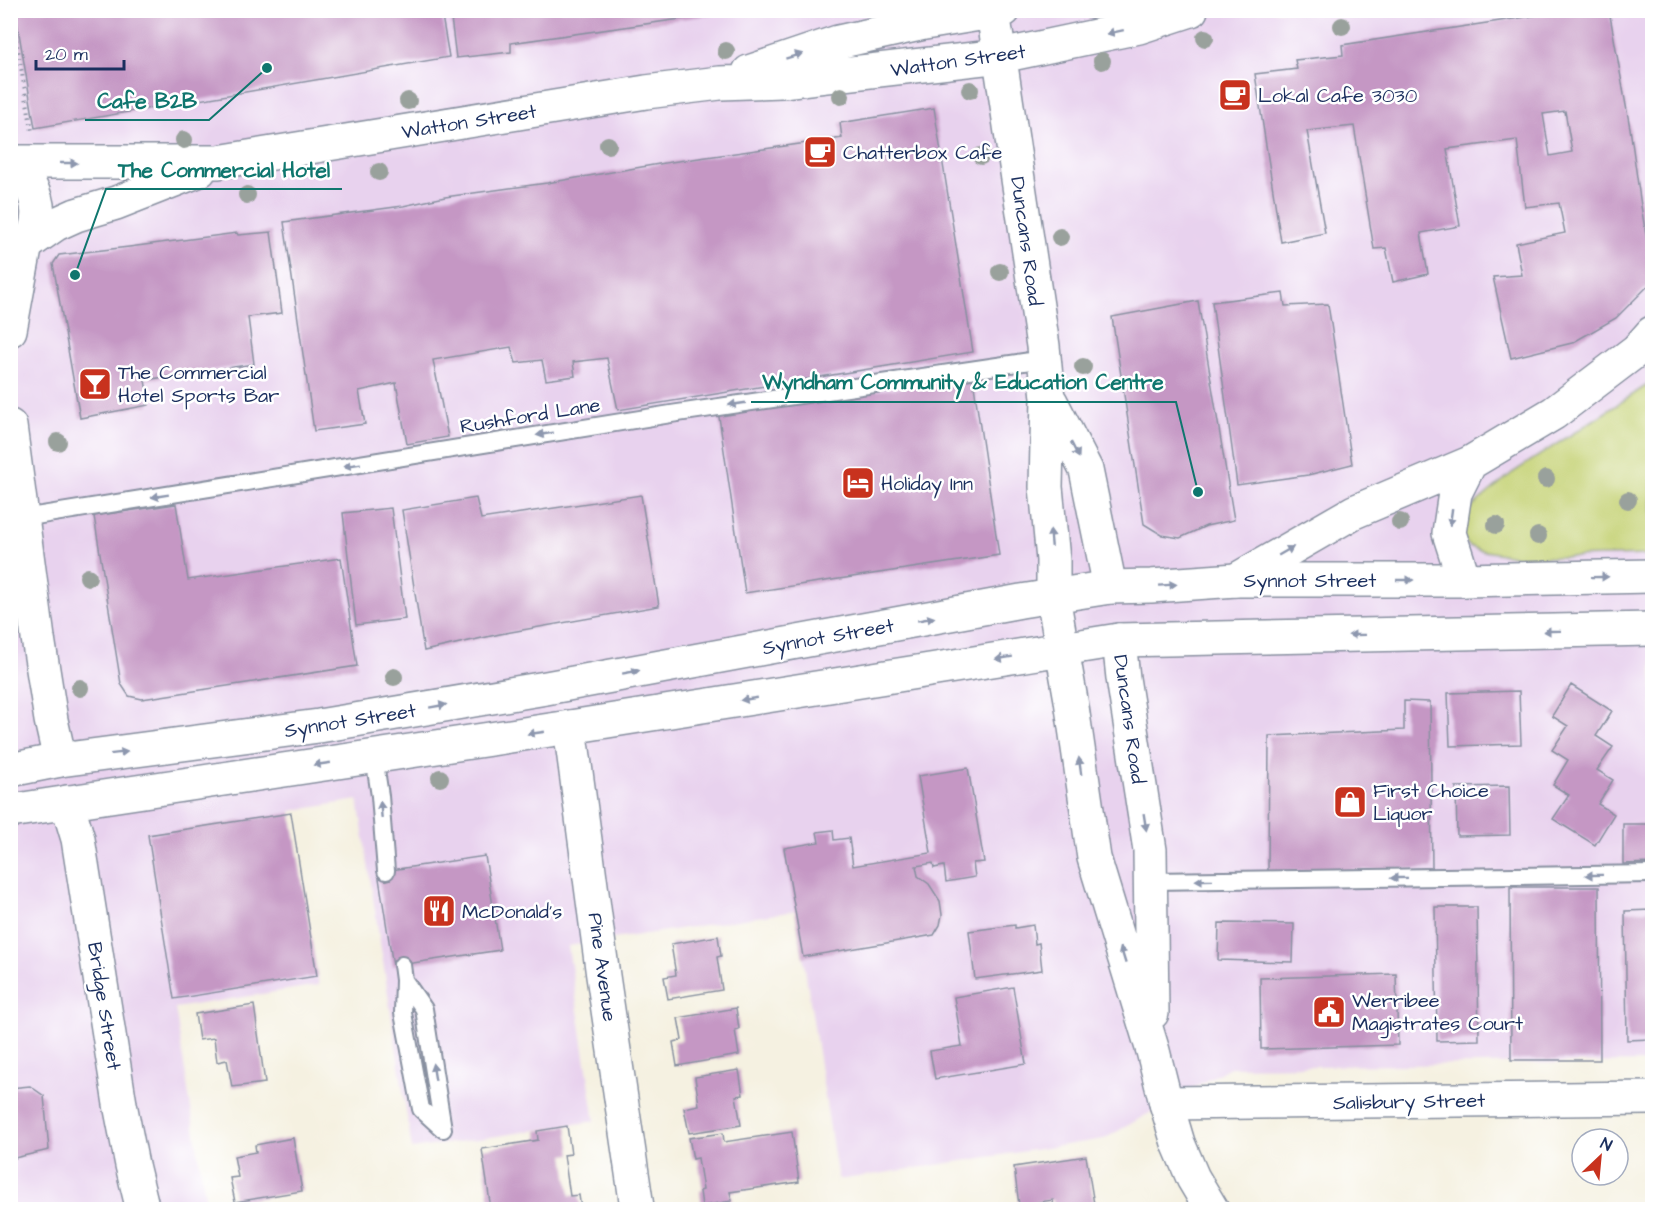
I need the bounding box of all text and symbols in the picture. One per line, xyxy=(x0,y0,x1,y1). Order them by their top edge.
one-way arrow xyxy=(1105,28,1124,37)
scale bar xyxy=(36,33,124,71)
street label: Watton Street xyxy=(889,38,1027,84)
text: 20 m xyxy=(45,42,88,67)
one-way arrow xyxy=(785,51,803,60)
cafe icon: Lokal Cafe 3030 xyxy=(1217,77,1253,113)
callout: Cafe B2B xyxy=(85,81,209,120)
place label: Lokal Cafe 3030 xyxy=(1258,82,1418,110)
text: Cafe B2B xyxy=(97,87,197,116)
street label: Watton Street xyxy=(400,98,539,146)
cafe icon: Chatterbox Cafe xyxy=(802,134,838,170)
place label: Chatterbox Cafe xyxy=(843,139,1002,167)
callout: The Commercial Hotel xyxy=(106,150,342,189)
text: The Commercial Hotel xyxy=(117,156,331,185)
one-way arrow xyxy=(59,158,78,168)
street label: Duncans Road xyxy=(1003,175,1049,307)
place label: The Commercial Hotel Sports Bar xyxy=(118,359,279,410)
callout: Wyndham Community & Education Centre xyxy=(751,363,1176,402)
bar icon: The Commercial Hotel Sports Bar xyxy=(77,366,113,402)
text: Wyndham Community & Education Centre xyxy=(761,368,1164,400)
street label: Rushford Lane xyxy=(458,391,602,441)
one-way arrow xyxy=(728,399,747,408)
one-way arrow xyxy=(535,430,554,439)
one-way arrow xyxy=(1070,442,1080,459)
one-way arrow xyxy=(342,460,361,469)
hotel icon: Holiday Inn xyxy=(840,465,876,501)
place label: Holiday Inn xyxy=(881,470,973,499)
one-way arrow xyxy=(150,492,169,501)
one-way arrow xyxy=(1447,508,1456,527)
one-way arrow xyxy=(1046,528,1056,547)
one-way arrow xyxy=(1278,546,1295,556)
street label: Synnot Street xyxy=(1244,567,1376,596)
one-way arrow xyxy=(1590,572,1609,582)
one-way arrow xyxy=(1396,575,1415,585)
one-way arrow xyxy=(1159,580,1178,590)
street label: Synnot Street xyxy=(760,612,896,663)
one-way arrow xyxy=(916,614,935,623)
one-way arrow xyxy=(1543,627,1562,636)
one-way arrow xyxy=(1348,630,1367,640)
street label: Duncans Road xyxy=(1106,653,1152,785)
one-way arrow xyxy=(994,654,1013,663)
one-way arrow xyxy=(621,667,640,676)
one-way arrow xyxy=(740,695,759,704)
street label: Synnot Street xyxy=(282,697,418,746)
one-way arrow xyxy=(429,701,448,710)
one-way arrow xyxy=(526,728,545,737)
one-way arrow xyxy=(109,749,128,758)
one-way arrow xyxy=(1076,756,1085,775)
one-way arrow xyxy=(313,760,332,769)
place label: First Choice Liquor xyxy=(1373,777,1489,828)
shop icon: First Choice Liquor xyxy=(1332,784,1368,820)
one-way arrow xyxy=(376,801,385,820)
one-way arrow xyxy=(1141,813,1150,832)
one-way arrow xyxy=(1585,870,1604,880)
one-way arrow xyxy=(1390,873,1409,882)
one-way arrow xyxy=(1195,875,1214,885)
restaurant icon: McDonald's xyxy=(421,893,457,929)
place label: McDonald's xyxy=(462,898,562,926)
street label: Pine Avenue xyxy=(581,911,624,1024)
street label: Bridge Street xyxy=(79,940,128,1072)
one-way arrow xyxy=(1118,946,1127,964)
place label: Werribee Magistrates Court xyxy=(1352,987,1523,1039)
public building icon: Werribee Magistrates Court xyxy=(1311,994,1347,1030)
one-way arrow xyxy=(429,1062,438,1081)
street label: Salisbury Street xyxy=(1333,1087,1485,1118)
north arrow xyxy=(1570,1127,1630,1187)
text: N xyxy=(1597,1132,1615,1157)

